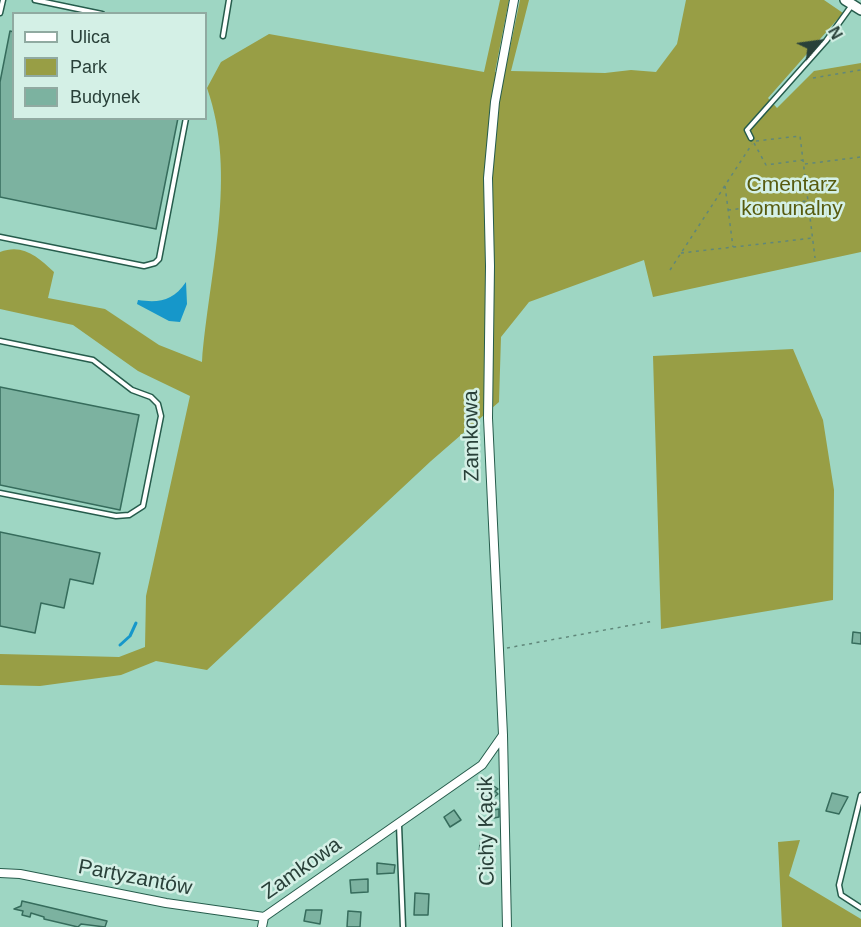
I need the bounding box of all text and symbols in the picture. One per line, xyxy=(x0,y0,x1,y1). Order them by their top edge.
legend xyxy=(12,12,207,120)
north arrow xyxy=(789,12,849,72)
text: N xyxy=(825,24,845,42)
text: Ulica xyxy=(70,27,110,47)
text: Park xyxy=(70,57,107,77)
text: Budynek xyxy=(70,87,140,107)
park label: Cmentarz komunalny xyxy=(741,172,843,222)
street label: Zamkowa xyxy=(459,390,485,482)
street label: Cichy Kącik xyxy=(473,776,501,886)
street label: Zamkowa xyxy=(257,833,347,905)
street label: Partyzantów xyxy=(76,855,194,901)

